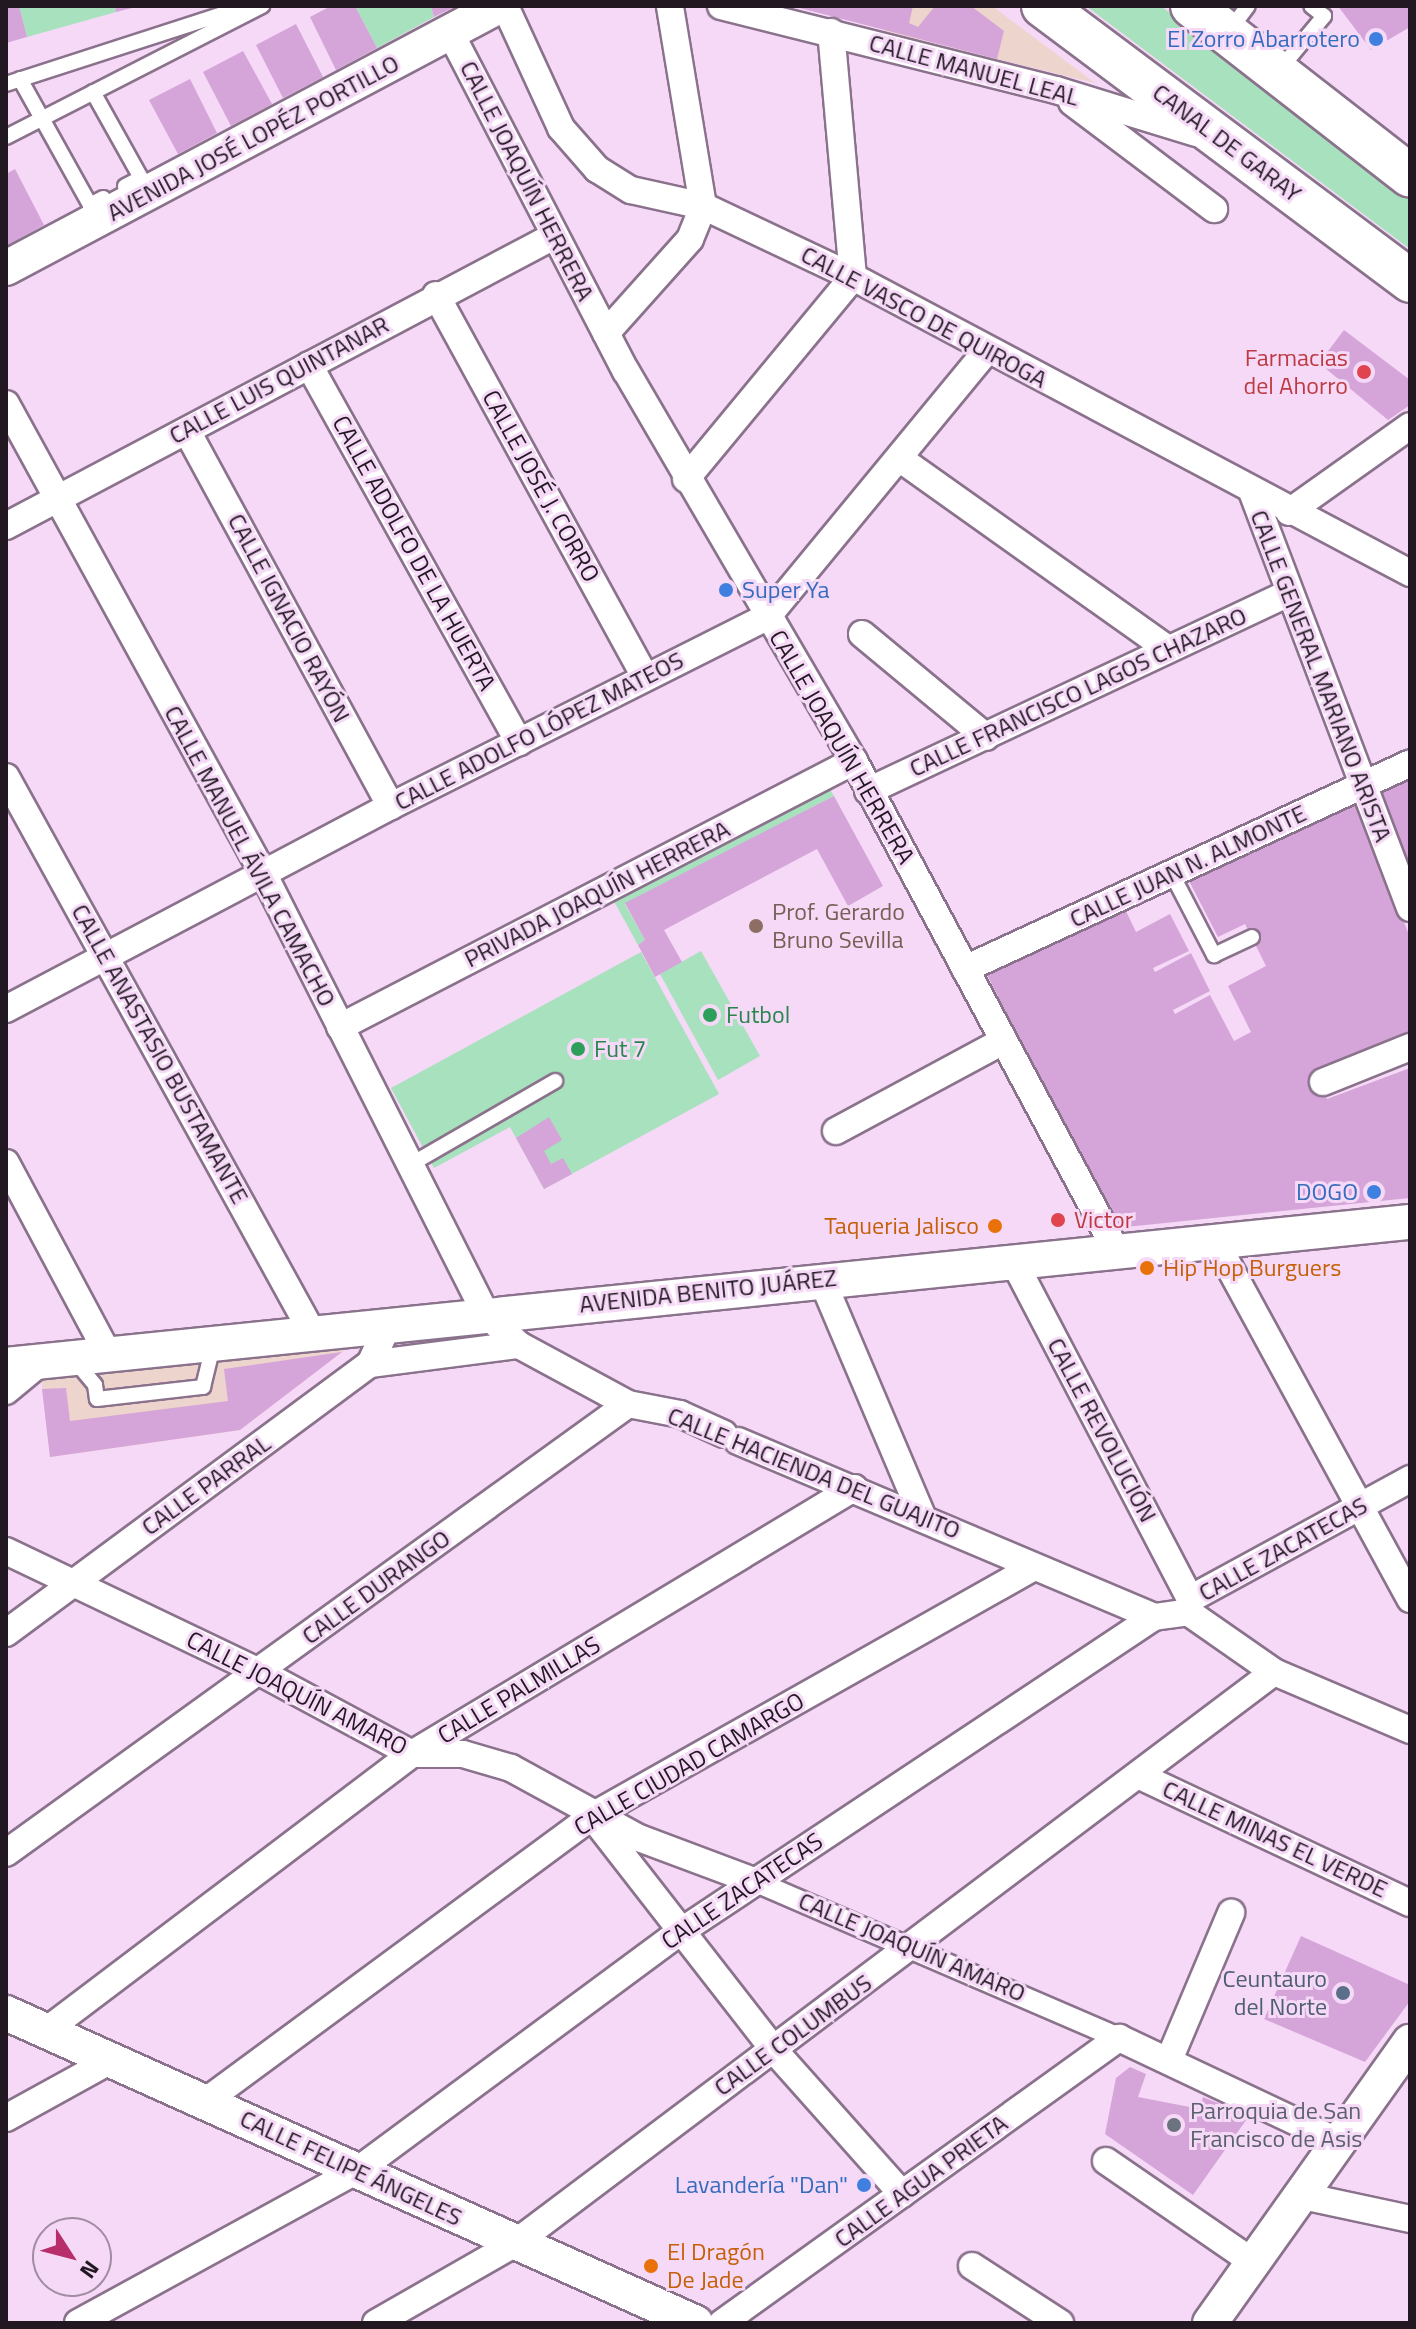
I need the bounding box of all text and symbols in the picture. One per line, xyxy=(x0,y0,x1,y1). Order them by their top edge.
place label: El Zorro Abarrotero xyxy=(1167,25,1360,53)
street label: CALLE MANUEL LEAL xyxy=(866,28,1082,112)
marker: El Zorro Abarrotero xyxy=(1367,30,1385,48)
street label: AVENIDA JOSÉ LOPÉZ PORTILLO xyxy=(102,49,404,227)
street label: CALLE JOAQUÍN HERRERA xyxy=(454,56,600,306)
street label: CANAL DE GARAY xyxy=(1147,78,1307,208)
street label: CALLE VASCO DE QUIROGA xyxy=(796,240,1052,394)
street label: CALLE LUIS QUINTANAR xyxy=(164,310,394,450)
place label: Farmacias del Ahorro xyxy=(1243,344,1348,400)
marker: Farmacias del Ahorro xyxy=(1355,363,1373,381)
street label: CALLE JOSÉ J. CORRO xyxy=(476,385,606,587)
street label: CALLE ADOLFO DE LA HUERTA xyxy=(326,410,502,696)
street label: CALLE GENERAL MARIANO ARISTA xyxy=(1244,506,1398,846)
street label: CALLE IGNACIO RAYÓN xyxy=(222,509,356,727)
place label: Super Ya xyxy=(742,576,829,604)
marker: Super Ya xyxy=(717,581,735,599)
street label: CALLE FRANCISCO LAGOS CHAZARO xyxy=(905,601,1251,783)
street label: CALLE JOAQUÍN HERRERA xyxy=(763,625,921,869)
street label: CALLE ADOLFO LÓPEZ MATEOS xyxy=(390,646,688,816)
street label: CALLE MANUEL ÁVILA CAMACHO xyxy=(158,701,342,1011)
street label: CALLE JUAN N. ALMONTE xyxy=(1065,799,1311,933)
street label: PRIVADA JOAQUÍN HERRERA xyxy=(460,815,734,973)
place label: Prof. Gerardo Bruno Sevilla xyxy=(772,898,905,954)
street label: CALLE ANASTASIO BUSTAMANTE xyxy=(66,899,254,1209)
marker: Prof. Gerardo Bruno Sevilla xyxy=(747,917,765,935)
place label: Futbol xyxy=(726,1001,790,1029)
marker: Futbol xyxy=(701,1006,719,1024)
place label: Fut 7 xyxy=(594,1035,646,1063)
marker: Fut 7 xyxy=(569,1040,587,1058)
place label: DOGO xyxy=(1296,1178,1358,1206)
marker: DOGO xyxy=(1365,1183,1383,1201)
place label: Victor xyxy=(1074,1206,1133,1234)
marker: Victor xyxy=(1049,1211,1067,1229)
place label: Taqueria Jalisco xyxy=(824,1212,979,1240)
marker: Taqueria Jalisco xyxy=(986,1217,1004,1235)
place label: Hip Hop Burguers xyxy=(1163,1254,1341,1282)
marker: Hip Hop Burguers xyxy=(1138,1259,1156,1277)
street label: AVENIDA BENITO JUÁREZ xyxy=(578,1263,838,1319)
street label: CALLE REVOLUCIÓN xyxy=(1041,1333,1163,1527)
street label: CALLE HACIENDA DEL GUAJITO xyxy=(664,1401,964,1545)
street label: CALLE PARRAL xyxy=(136,1429,276,1541)
street label: CALLE ZACATECAS xyxy=(1194,1491,1372,1607)
street label: CALLE DURANGO xyxy=(297,1524,455,1650)
street label: CALLE JOAQUÍN AMARO xyxy=(182,1625,412,1761)
street label: CALLE PALMILLAS xyxy=(433,1630,605,1750)
street label: CALLE CIUDAD CAMARGO xyxy=(569,1686,809,1842)
street label: CALLE MINAS EL VERDE xyxy=(1158,1774,1392,1904)
street label: CALLE ZACATECAS xyxy=(656,1827,828,1955)
street label: CALLE JOAQUÍN AMARO xyxy=(794,1886,1030,2008)
place label: Ceuntauro del Norte xyxy=(1223,1965,1327,2021)
street label: CALLE COLUMBUS xyxy=(709,1968,877,2102)
marker: Ceuntauro del Norte xyxy=(1334,1984,1352,2002)
place label: Parroquia de San Francisco de Asis xyxy=(1190,2097,1362,2153)
street label: CALLE FELIPE ÁNGELES xyxy=(236,2104,466,2232)
street label: CALLE AGUA PRIETA xyxy=(829,2109,1013,2253)
marker: Parroquia de San Francisco de Asis xyxy=(1165,2116,1183,2134)
place label: Lavandería "Dan" xyxy=(675,2171,848,2199)
marker: Lavandería "Dan" xyxy=(855,2176,873,2194)
north arrow xyxy=(32,2217,112,2297)
place label: El Dragón De Jade xyxy=(667,2238,765,2294)
text: N xyxy=(72,2254,108,2286)
marker: El Dragón De Jade xyxy=(642,2257,660,2275)

